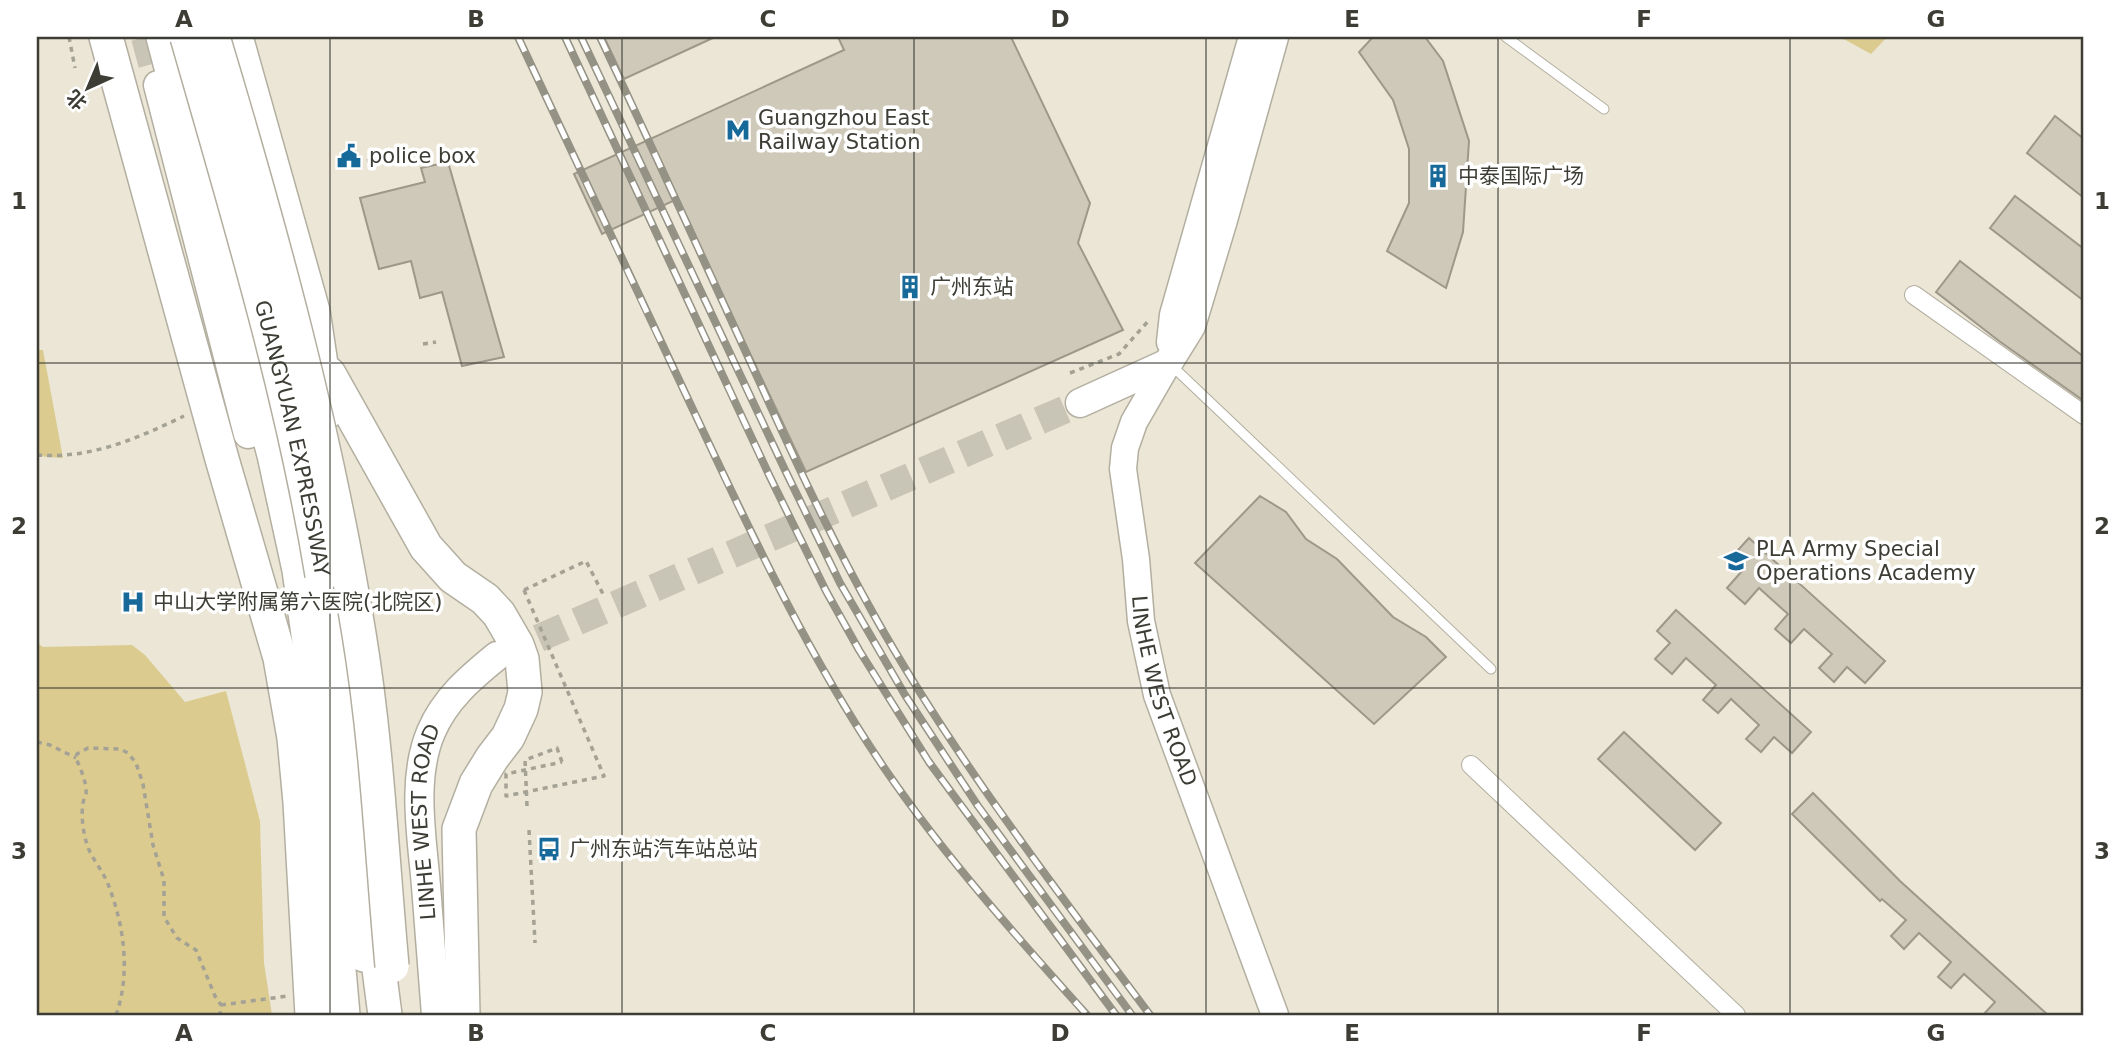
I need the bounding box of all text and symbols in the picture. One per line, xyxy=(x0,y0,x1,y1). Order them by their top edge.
text: A xyxy=(175,6,193,32)
text: B xyxy=(467,6,485,32)
text: C xyxy=(760,6,776,32)
text: D xyxy=(1050,6,1070,32)
text: E xyxy=(1344,6,1360,32)
text: F xyxy=(1636,6,1652,32)
text: G xyxy=(1927,6,1945,32)
north arrow xyxy=(52,52,122,122)
text: 北 xyxy=(62,86,91,115)
place label: Guangzhou East Railway Station xyxy=(758,106,930,154)
metro station icon: Guangzhou East Railway Station xyxy=(724,116,752,144)
public building icon: police box xyxy=(335,142,363,170)
place label: police box xyxy=(369,144,476,168)
building icon: 中泰国际广场 xyxy=(1424,162,1452,190)
place label: 中泰国际广场 xyxy=(1458,164,1584,188)
text: 1 xyxy=(11,188,27,214)
text: 1 xyxy=(2094,188,2110,214)
building icon: 广州东站 xyxy=(896,273,924,301)
place label: 广州东站 xyxy=(930,275,1014,299)
street label: GUANGYUAN EXPRESSWAY xyxy=(250,298,334,578)
text: 2 xyxy=(11,513,27,539)
text: 2 xyxy=(2094,513,2110,539)
place label: PLA Army Special Operations Academy xyxy=(1756,537,1976,585)
school or university icon: PLA Army Special Operations Academy xyxy=(1722,547,1750,575)
hospital icon: 中山大学附属第六医院(北院区) xyxy=(119,588,147,616)
place label: 中山大学附属第六医院(北院区) xyxy=(153,590,442,614)
street label: LINHE WEST ROAD xyxy=(1127,594,1202,789)
street label: LINHE WEST ROAD xyxy=(407,720,445,921)
bus stop icon: 广州东站汽车站总站 xyxy=(535,835,563,863)
place label: 广州东站汽车站总站 xyxy=(569,837,758,861)
text: 3 xyxy=(11,838,27,864)
text: 3 xyxy=(2094,838,2110,864)
text: A xyxy=(175,1020,193,1046)
text: B xyxy=(467,1020,485,1046)
text: C xyxy=(760,1020,776,1046)
text: D xyxy=(1050,1020,1070,1046)
text: E xyxy=(1344,1020,1360,1046)
text: F xyxy=(1636,1020,1652,1046)
text: G xyxy=(1927,1020,1945,1046)

